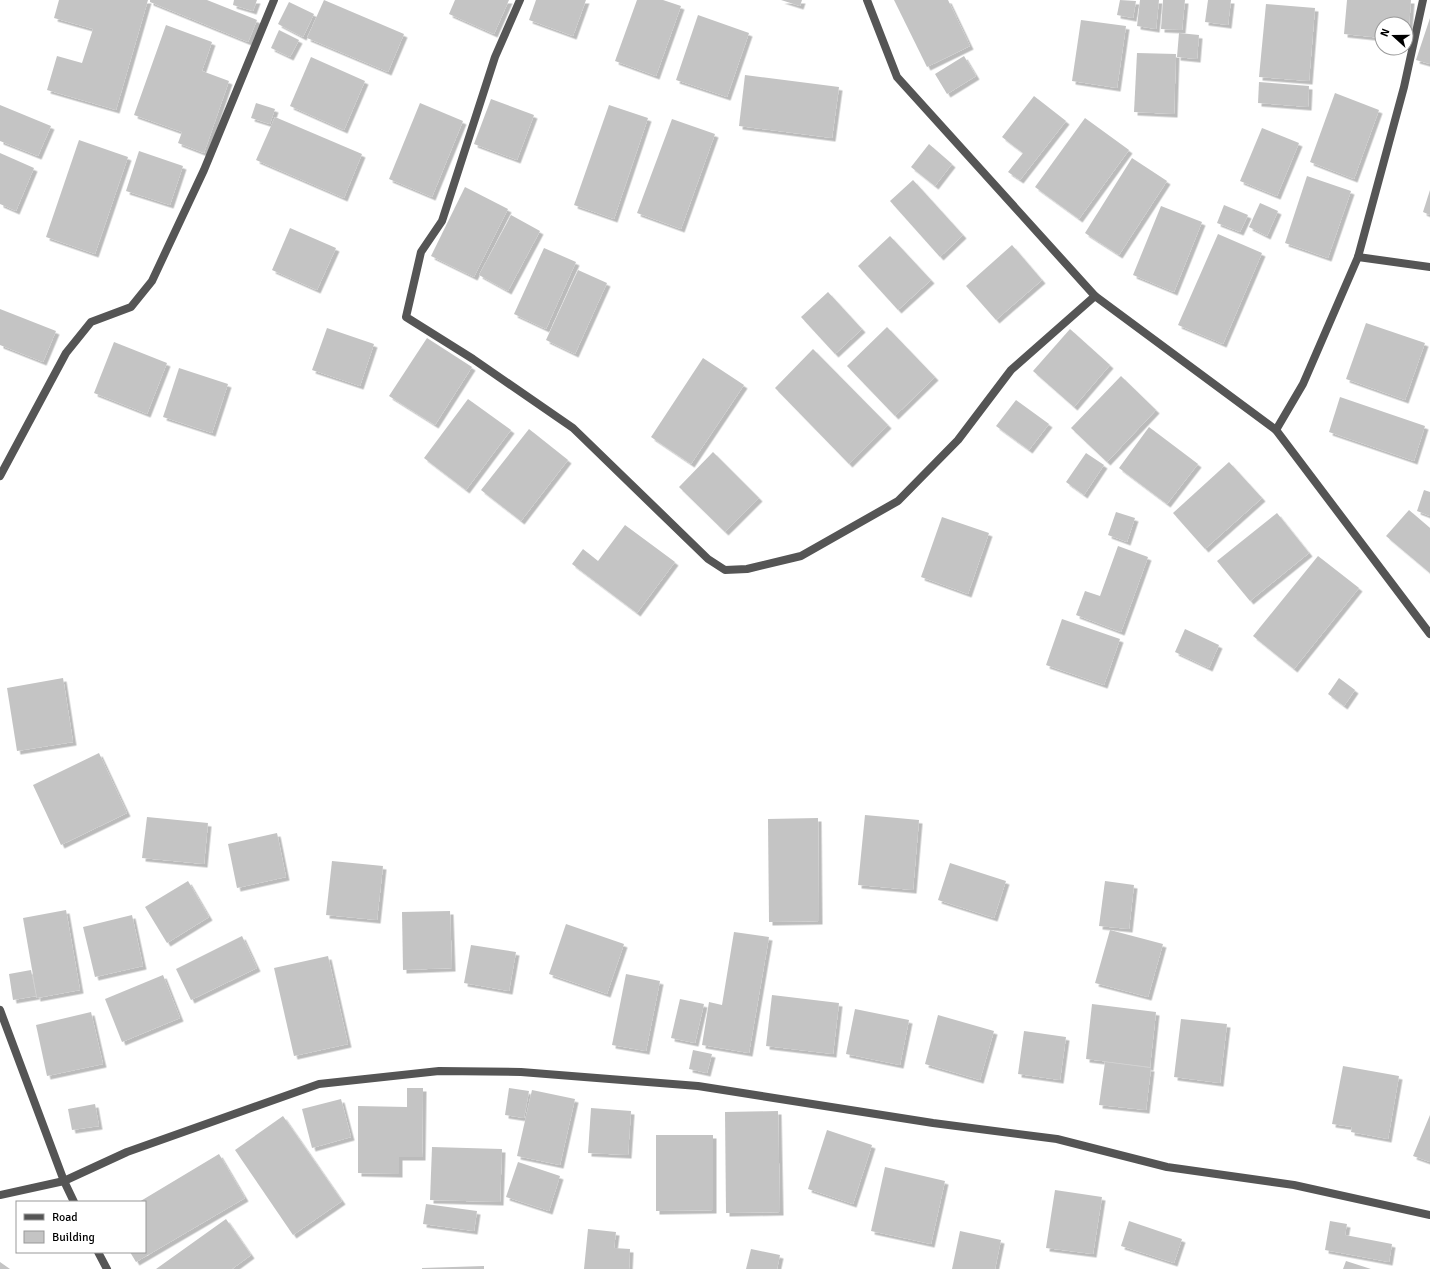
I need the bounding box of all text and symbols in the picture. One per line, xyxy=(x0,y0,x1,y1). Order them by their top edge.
north arrow xyxy=(1374,16,1414,56)
text: N xyxy=(1378,27,1393,38)
legend xyxy=(16,1201,146,1253)
text: Road xyxy=(52,1210,78,1225)
text: Building xyxy=(52,1230,95,1245)

